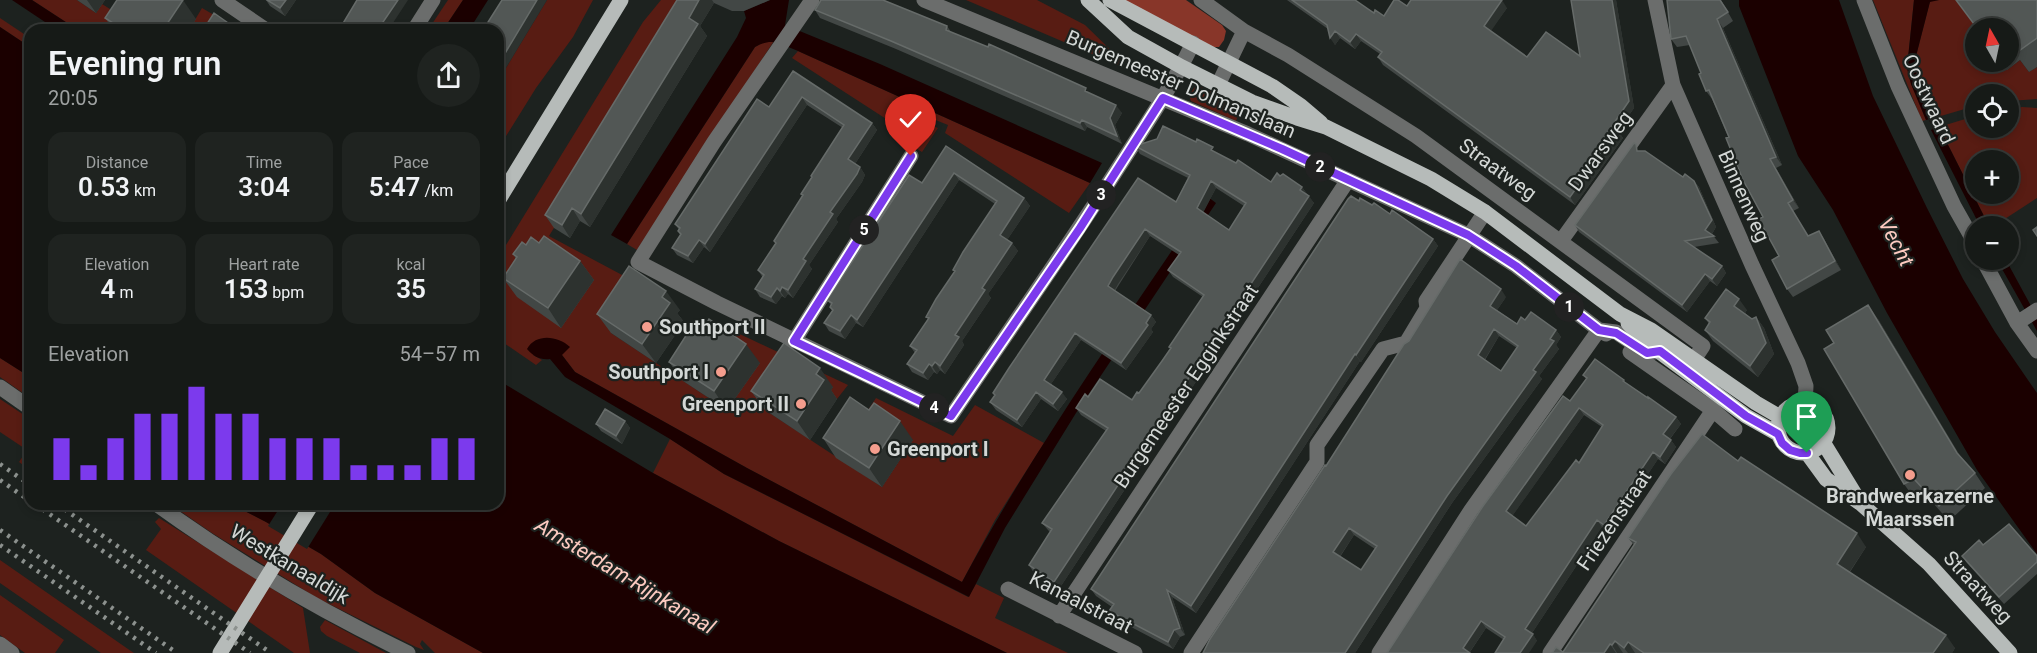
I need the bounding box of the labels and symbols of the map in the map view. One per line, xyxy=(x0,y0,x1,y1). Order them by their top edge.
north arrow xyxy=(1965,18,2019,72)
street label: Burgemeester Dolmanslaan xyxy=(1063,25,1299,143)
street label: Oostwaard xyxy=(1898,50,1960,148)
pin xyxy=(885,94,936,156)
street label: Dwarsweg xyxy=(1563,106,1637,196)
street label: Straatweg xyxy=(1455,133,1541,205)
street label: Binnenweg xyxy=(1713,146,1775,246)
pin: 2 xyxy=(1305,152,1335,182)
pin: 3 xyxy=(1086,180,1116,210)
water label: Vecht xyxy=(1873,213,1919,271)
pin: 5 xyxy=(849,215,879,245)
street label: Burgemeester Egginkstraat xyxy=(1109,279,1263,493)
pin: 1 xyxy=(1554,292,1584,322)
place label: Southport II xyxy=(659,315,766,339)
marker: Southport II xyxy=(640,320,654,334)
place label: Southport I xyxy=(608,360,709,384)
marker: Southport I xyxy=(714,365,728,379)
pin xyxy=(1781,391,1832,453)
place label: Greenport II xyxy=(682,392,789,416)
pin: 4 xyxy=(919,393,949,423)
marker: Greenport II xyxy=(794,397,808,411)
place label: Greenport I xyxy=(887,437,989,461)
marker: Greenport I xyxy=(868,442,882,456)
street label: Friezenstraat xyxy=(1572,465,1656,575)
marker: Brandweerkazerne Maarssen xyxy=(1903,468,1917,482)
place label: Brandweerkazerne Maarssen xyxy=(1826,484,1994,531)
water label: Amsterdam-Rijnkanaal xyxy=(530,512,720,640)
street label: Westkanaaldijk xyxy=(226,519,355,609)
street label: Straatweg xyxy=(1939,546,2017,628)
street label: Kanaalstraat xyxy=(1025,566,1137,638)

